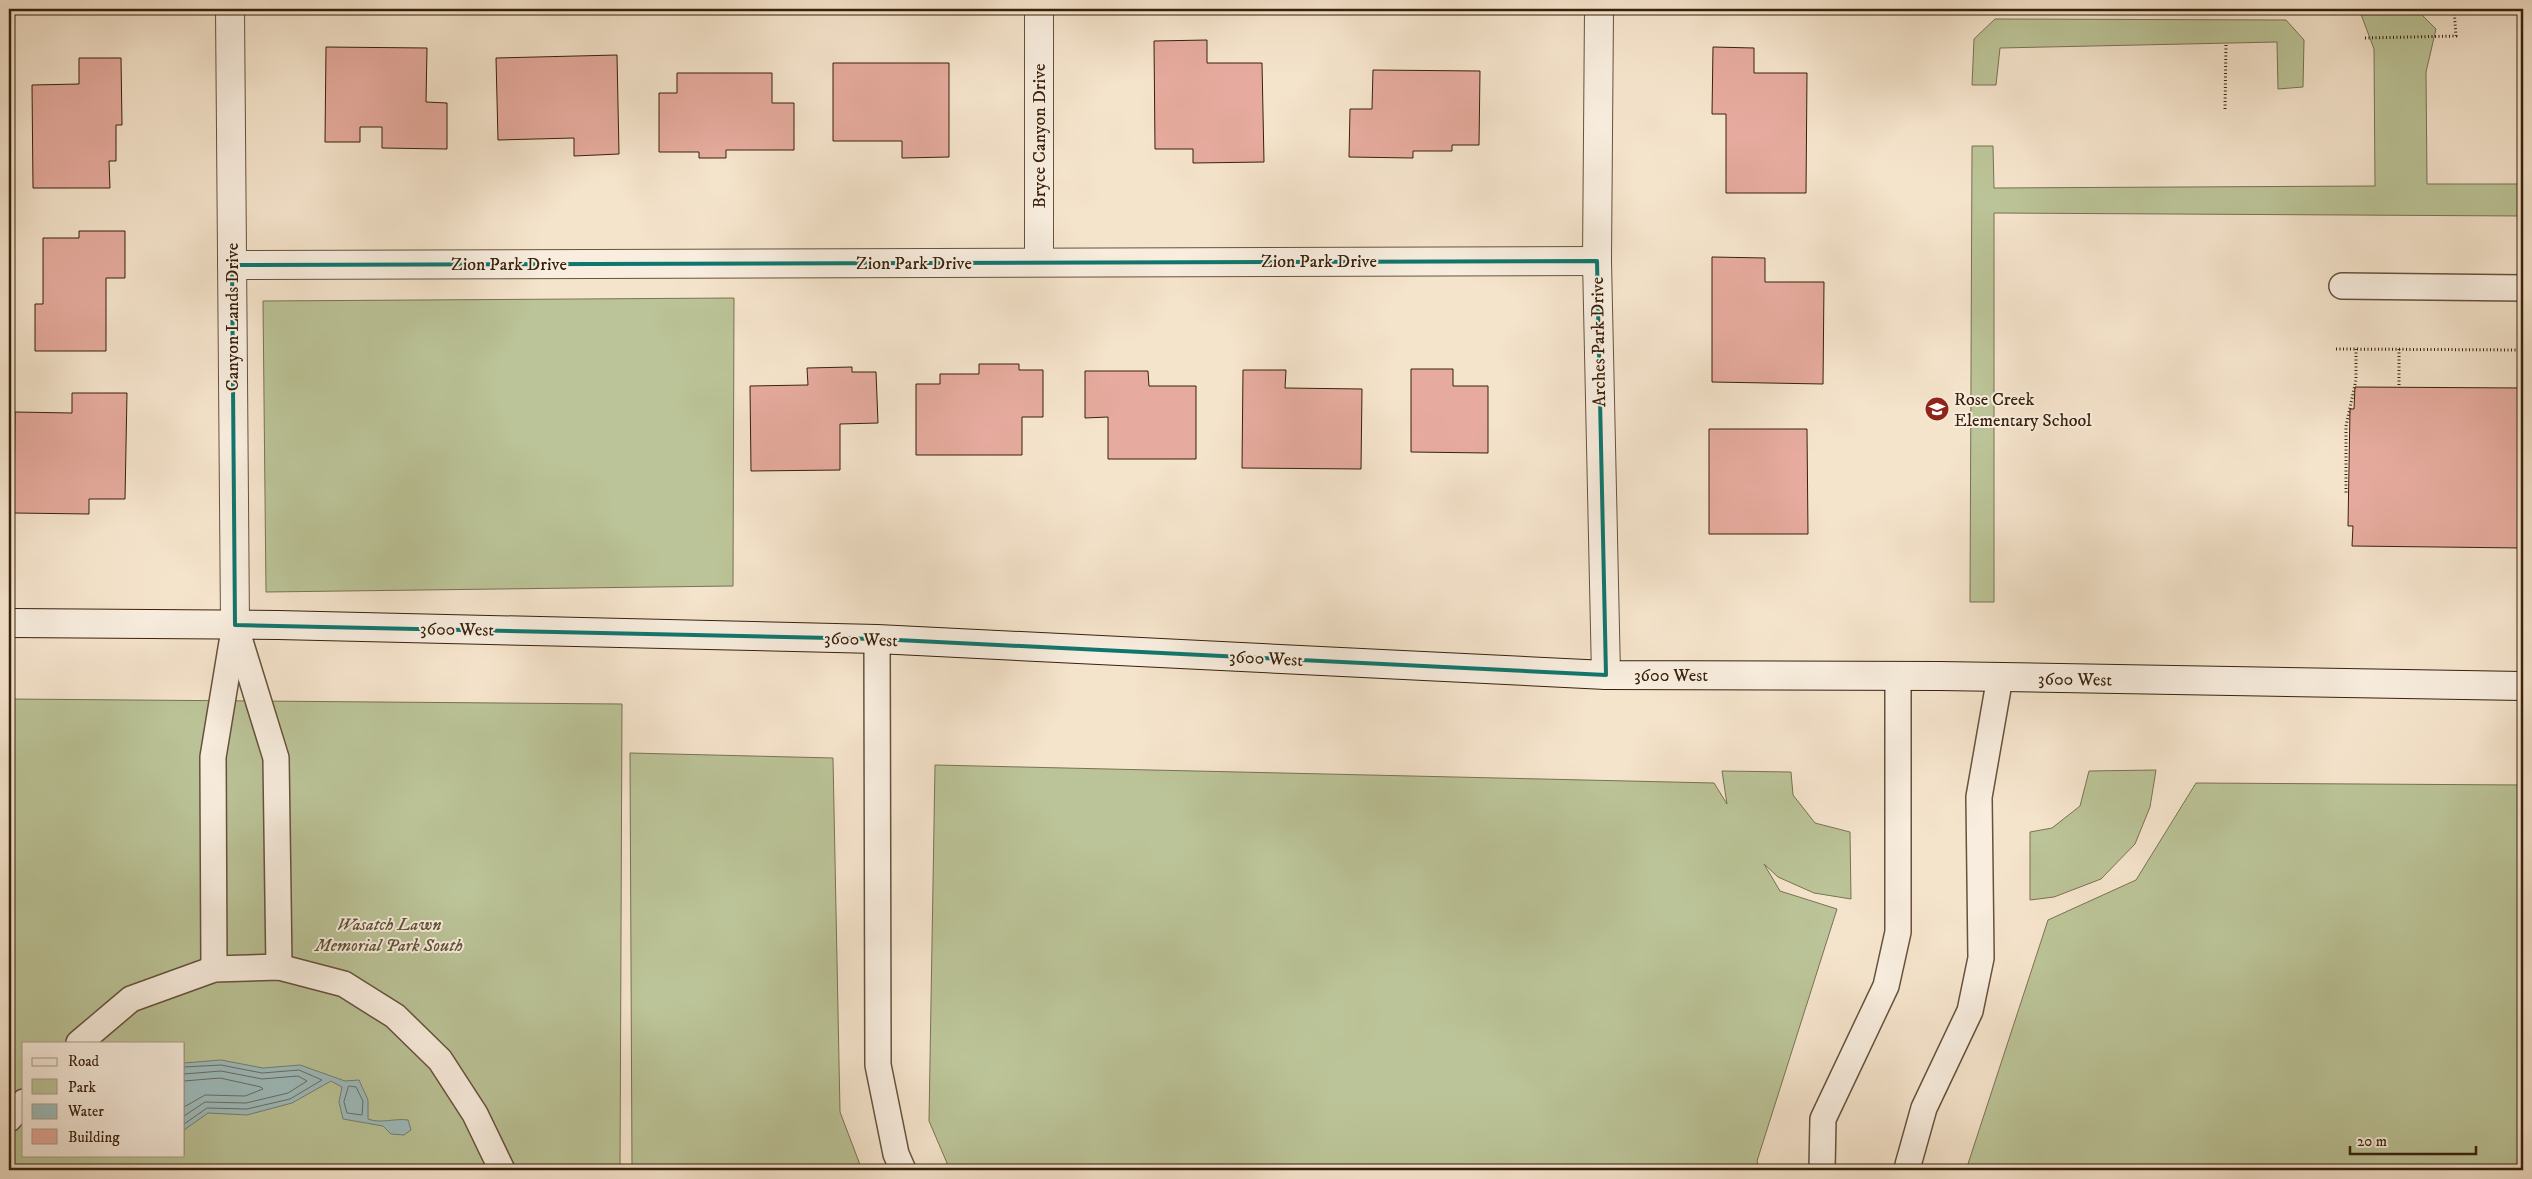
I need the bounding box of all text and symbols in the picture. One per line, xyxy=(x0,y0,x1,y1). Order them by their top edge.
street label: Bryce Canyon Drive xyxy=(1029,64,1051,208)
street label: Canyon Lands Drive xyxy=(222,243,244,391)
street label: Zion Park Drive xyxy=(1261,251,1377,273)
street label: Zion Park Drive xyxy=(856,253,972,275)
street label: Zion Park Drive xyxy=(451,254,567,276)
street label: Arches Park Drive xyxy=(1587,277,1611,407)
place label: Rose Creek Elementary School xyxy=(1954,389,2092,432)
school or university icon: Rose Creek Elementary School xyxy=(1924,396,1950,422)
street label: 3600 West xyxy=(420,618,494,642)
street label: 3600 West xyxy=(824,628,899,652)
street label: 3600 West xyxy=(1228,646,1304,672)
street label: 3600 West xyxy=(1634,665,1708,687)
street label: 3600 West xyxy=(2038,668,2112,692)
park label: Wasatch Lawn Memorial Park South xyxy=(313,914,463,957)
legend xyxy=(22,1042,185,1156)
text: Road xyxy=(68,1052,100,1071)
text: Park xyxy=(68,1078,97,1097)
text: Water xyxy=(67,1102,104,1121)
scale bar xyxy=(2350,1124,2476,1156)
text: Building xyxy=(68,1128,120,1147)
text: 20 m xyxy=(2357,1132,2387,1151)

